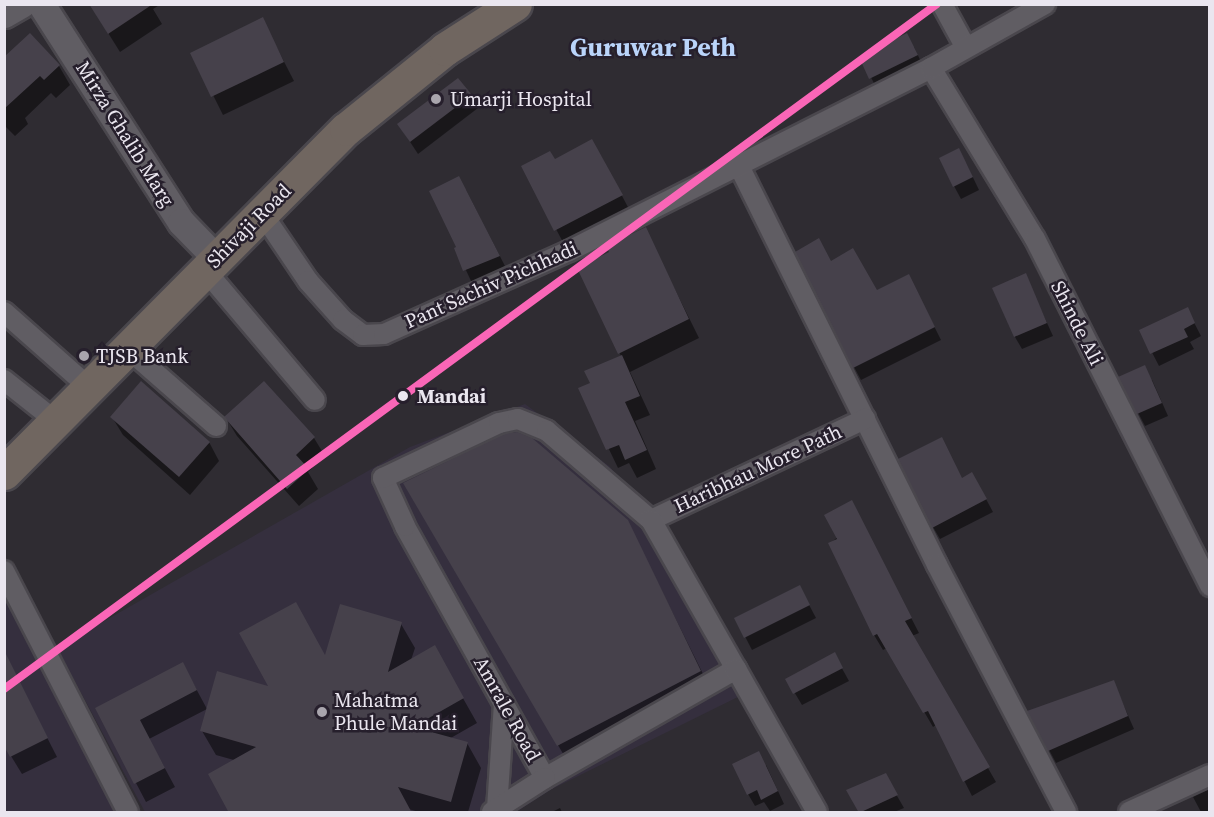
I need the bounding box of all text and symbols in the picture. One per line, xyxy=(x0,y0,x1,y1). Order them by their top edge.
district label: Guruwar Peth xyxy=(570,32,736,64)
street label: Mirza Ghalib Marg xyxy=(71,57,179,211)
place label: Umarji Hospital xyxy=(450,87,592,111)
marker: Umarji Hospital xyxy=(427,90,445,108)
street label: Shivaji Road xyxy=(202,179,296,273)
street label: Pant Sachiv Pichhadi xyxy=(401,236,581,334)
street label: Shinde Ali xyxy=(1046,277,1108,369)
place label: TJSB Bank xyxy=(96,344,188,368)
marker: TJSB Bank xyxy=(77,349,91,363)
place label: Mandai xyxy=(417,384,486,408)
marker: Mandai xyxy=(394,387,412,405)
street label: Haribhau More Path xyxy=(670,420,846,518)
street label: Amrale Road xyxy=(468,653,546,765)
place label: Mahatma Phule Mandai xyxy=(334,688,457,735)
marker: Mahatma Phule Mandai xyxy=(315,705,329,719)

